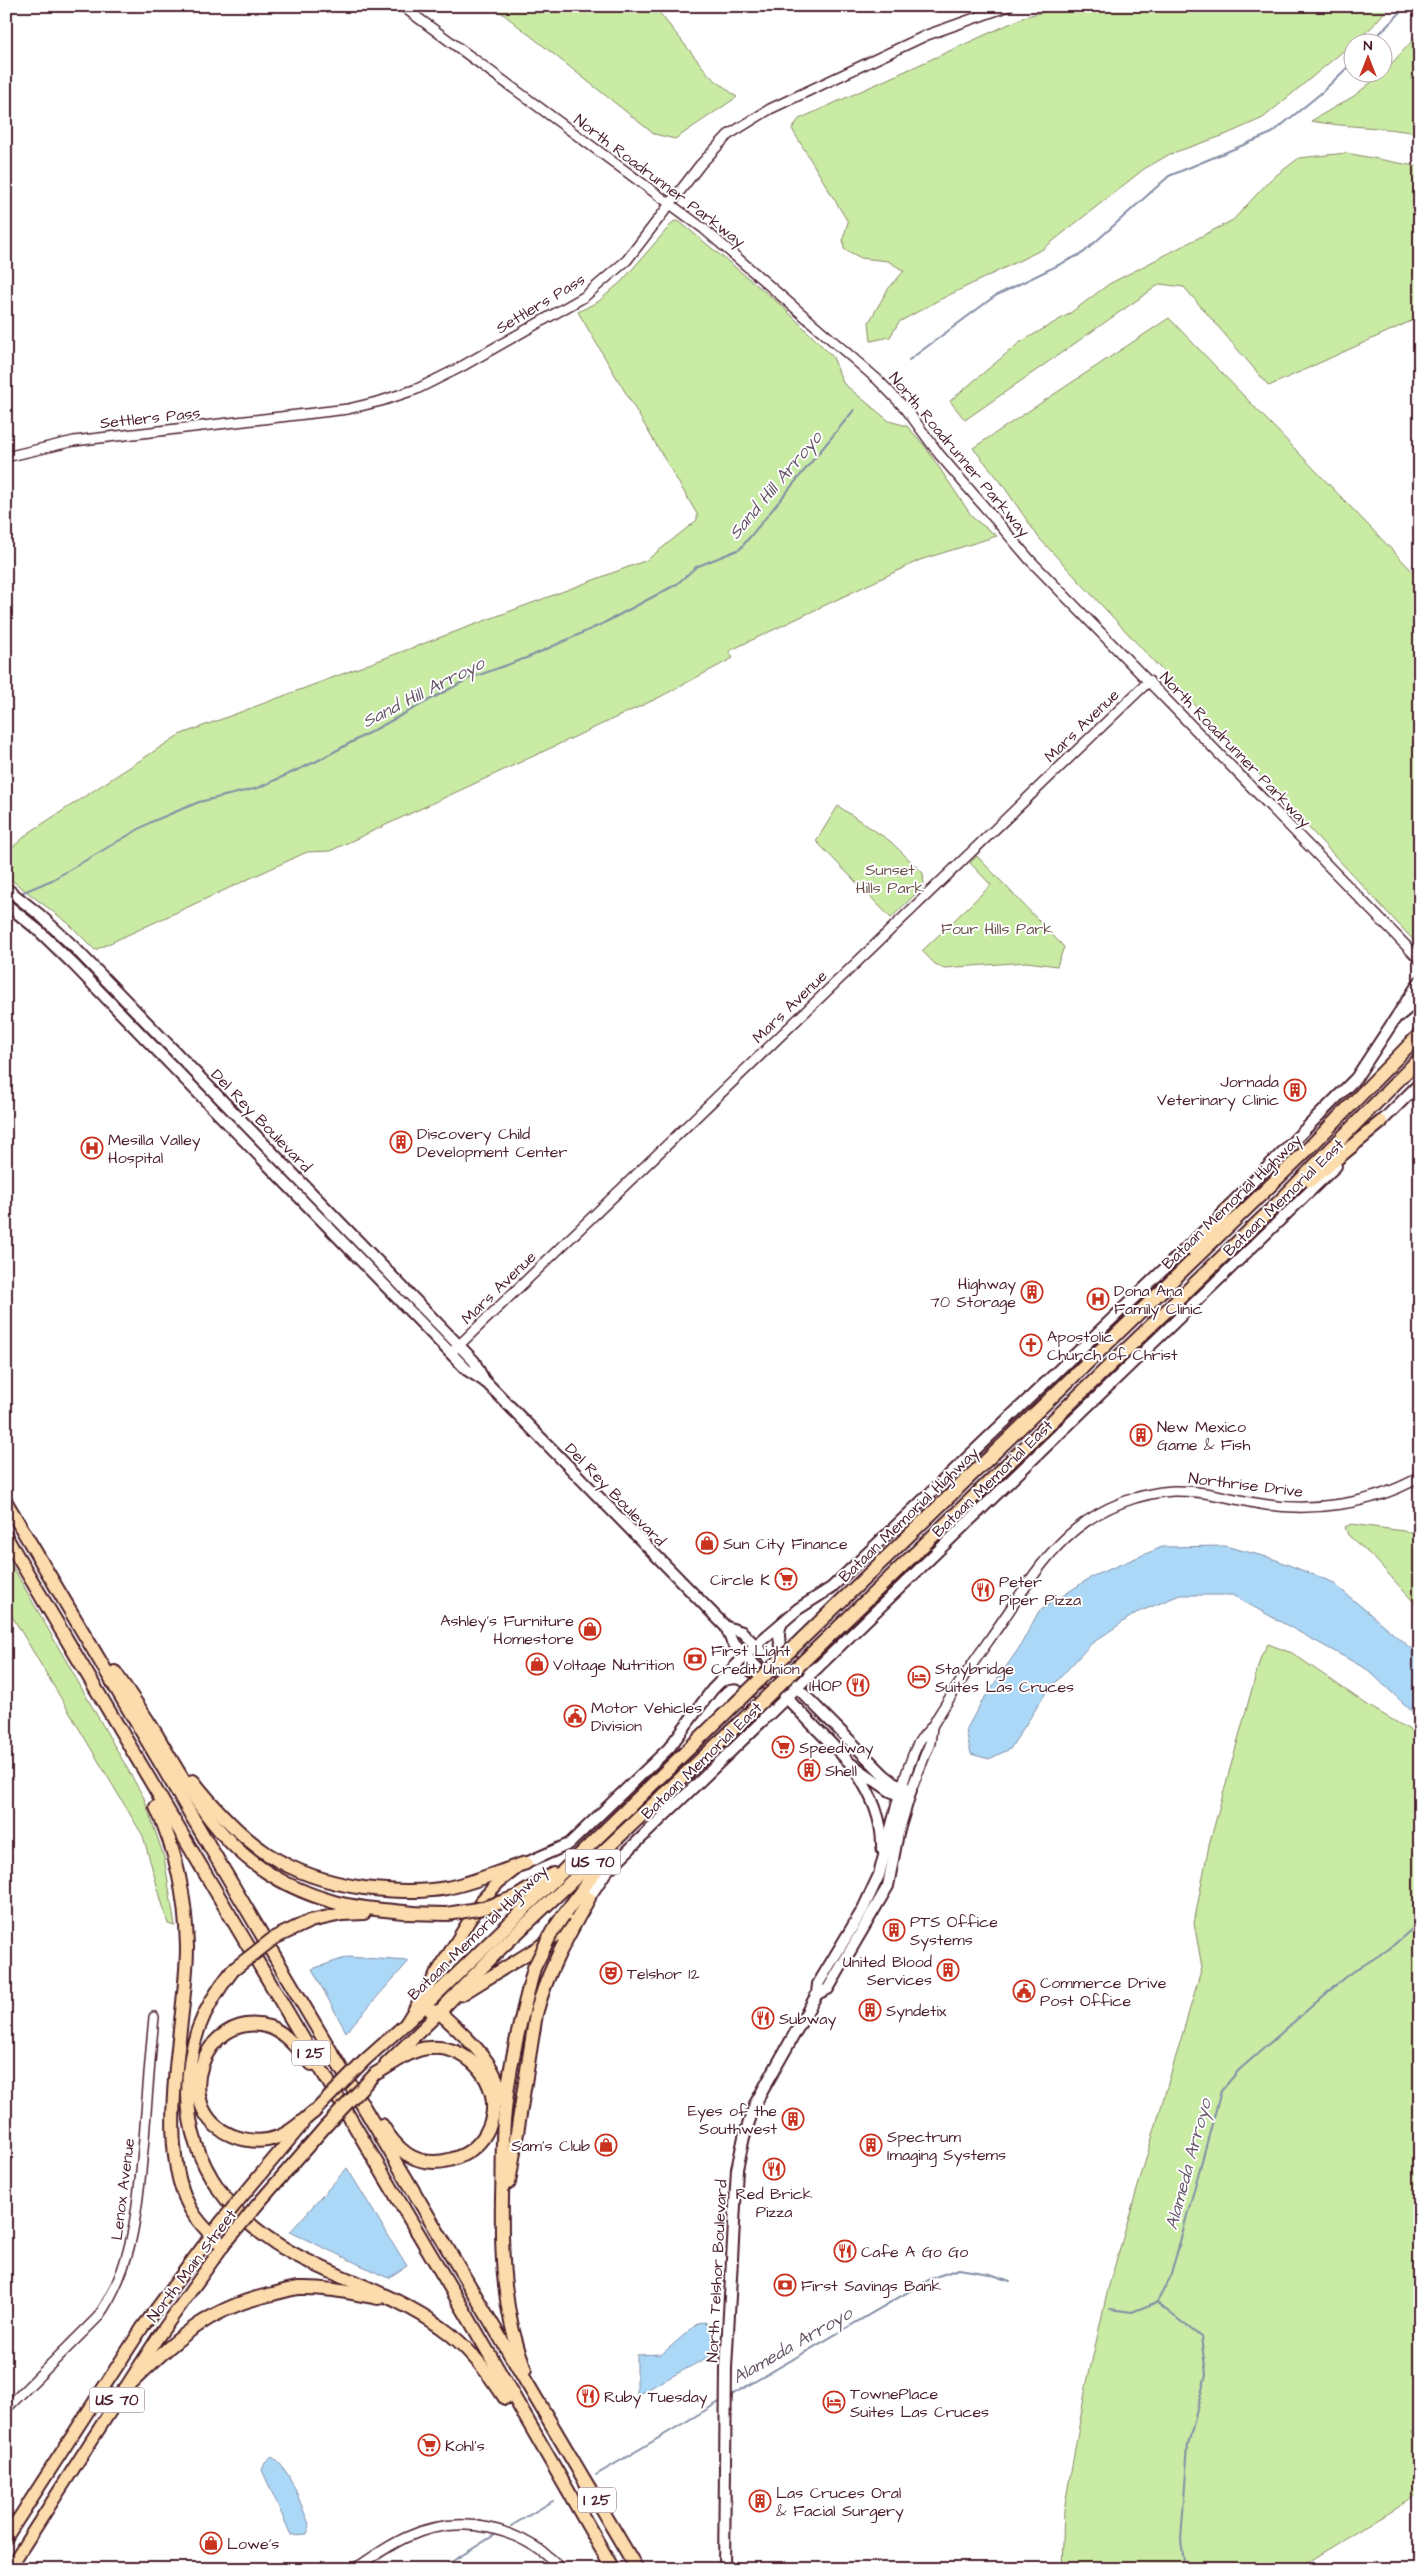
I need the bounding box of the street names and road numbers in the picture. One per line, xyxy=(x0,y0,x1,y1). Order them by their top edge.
street label: North Roadrunner Parkway xyxy=(569,109,750,253)
street label: Settlers Pass xyxy=(492,268,589,339)
street label: North Roadrunner Parkway xyxy=(883,367,1035,543)
street label: Settlers Pass xyxy=(99,402,201,434)
street label: North Roadrunner Parkway xyxy=(1154,667,1316,833)
street label: Mars Avenue xyxy=(1039,684,1124,767)
street label: Mars Avenue xyxy=(747,965,832,1048)
street label: Del Rey Boulevard xyxy=(205,1064,317,1178)
street label: Bataan Memorial Highway xyxy=(1157,1129,1307,1275)
street label: Bataan Memorial East xyxy=(1218,1134,1349,1261)
street label: Mars Avenue xyxy=(456,1246,541,1329)
street label: Bataan Memorial East xyxy=(927,1415,1058,1542)
street label: Del Rey Boulevard xyxy=(559,1438,671,1552)
street label: Bataan Memorial Highway xyxy=(834,1442,984,1588)
street label: Northrise Drive xyxy=(1187,1467,1305,1503)
street label: Bataan Memorial East xyxy=(636,1697,767,1824)
road number: US 70 xyxy=(566,1850,620,1874)
street label: Bataan Memorial Highway xyxy=(403,1860,553,2006)
road number: I 25 xyxy=(292,2040,330,2066)
street label: Lenox Avenue xyxy=(106,2136,140,2241)
street label: North Telshor Boulevard xyxy=(701,2179,733,2363)
street label: North Main Street xyxy=(142,2204,242,2327)
road number: US 70 xyxy=(90,2388,144,2412)
road number: I 25 xyxy=(578,2488,616,2512)

